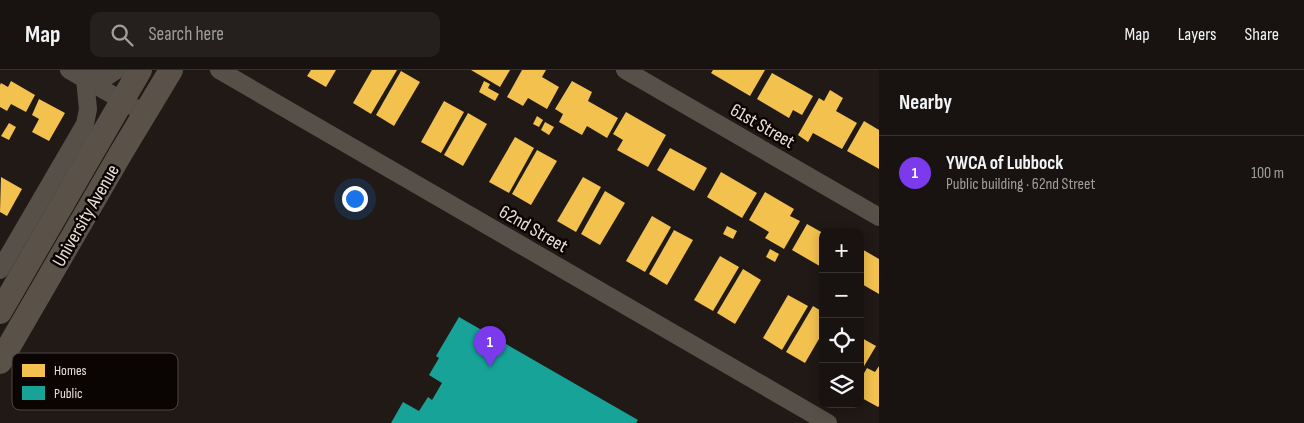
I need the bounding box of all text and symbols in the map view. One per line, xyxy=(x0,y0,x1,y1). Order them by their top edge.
search box xyxy=(90,12,440,57)
text: Map xyxy=(25,20,60,49)
icon: search xyxy=(108,21,136,49)
text: Search here xyxy=(148,23,224,46)
text: Map xyxy=(1125,24,1150,45)
text: Layers xyxy=(1178,24,1217,45)
text: Share xyxy=(1245,24,1279,45)
text: Nearby xyxy=(899,90,952,115)
street label: 61st Street xyxy=(726,99,799,154)
text: YWCA of Lubbock xyxy=(946,152,1063,175)
street label: University Avenue xyxy=(48,161,125,271)
text: 1 xyxy=(912,164,918,183)
text: 100 m xyxy=(1251,164,1284,183)
text: Public building · 62nd Street xyxy=(946,175,1095,194)
your location xyxy=(342,186,368,212)
street label: 62nd Street xyxy=(495,200,572,258)
map controls xyxy=(819,228,864,408)
button: + xyxy=(819,228,864,273)
button: − xyxy=(819,273,864,318)
button: locate xyxy=(819,318,864,363)
pin: 1 xyxy=(474,326,506,367)
legend xyxy=(12,353,178,410)
text: Homes xyxy=(54,362,87,379)
button: layers xyxy=(819,363,864,408)
text: Public xyxy=(54,385,83,402)

